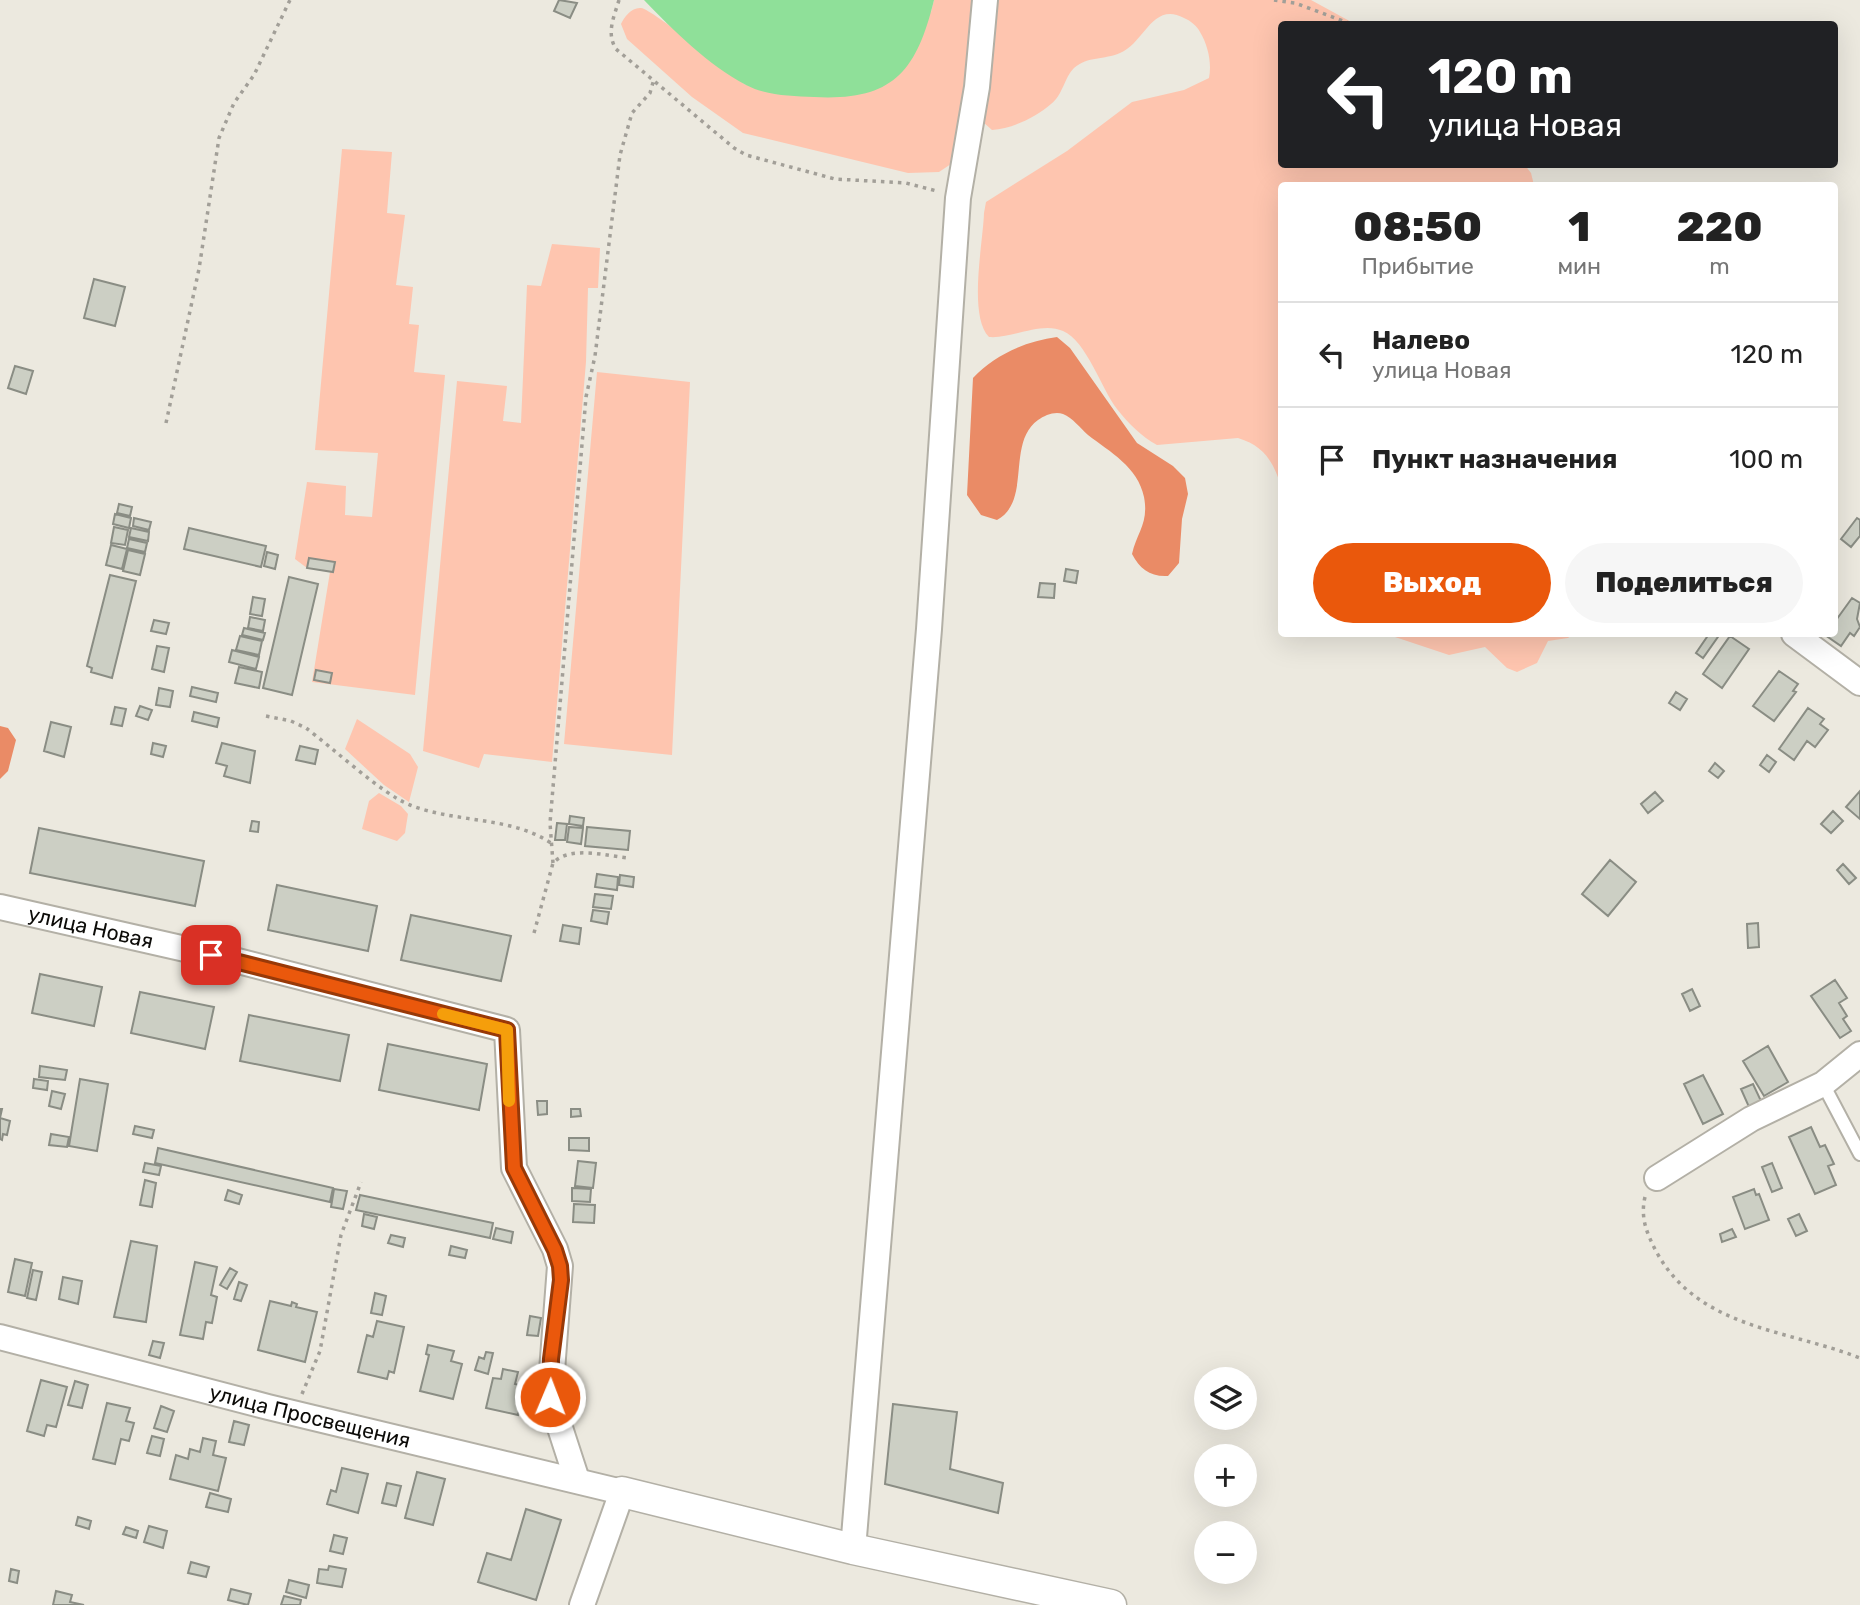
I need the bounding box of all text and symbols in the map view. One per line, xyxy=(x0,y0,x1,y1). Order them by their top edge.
text: 120 m xyxy=(1428,47,1573,105)
icon: left xyxy=(1313,49,1404,140)
text: улица Новая xyxy=(1428,106,1622,144)
text: 08:50 xyxy=(1353,202,1482,252)
text: 1 xyxy=(1568,202,1590,252)
text: 220 xyxy=(1676,202,1763,252)
text: Прибытие xyxy=(1361,252,1474,280)
text: мин xyxy=(1557,252,1601,280)
text: m xyxy=(1709,252,1730,280)
text: Налево xyxy=(1372,325,1470,356)
icon: left xyxy=(1313,336,1351,374)
text: 120 m xyxy=(1731,339,1803,370)
text: улица Новая xyxy=(1372,356,1512,384)
icon: arrive xyxy=(1313,441,1351,479)
text: Пункт назначения xyxy=(1372,444,1617,475)
text: 100 m xyxy=(1729,444,1803,475)
button: Выход xyxy=(1313,543,1551,623)
button: Поделиться xyxy=(1565,543,1803,623)
street label: улица Новая xyxy=(26,901,156,953)
pin xyxy=(181,925,241,985)
icon: arrive xyxy=(192,936,230,974)
position arrow xyxy=(513,1360,587,1434)
map controls xyxy=(1194,1367,1257,1584)
button: layers xyxy=(1194,1367,1257,1430)
street label: улица Просвещения xyxy=(207,1379,413,1453)
button: + xyxy=(1194,1444,1257,1507)
button: − xyxy=(1194,1521,1257,1584)

